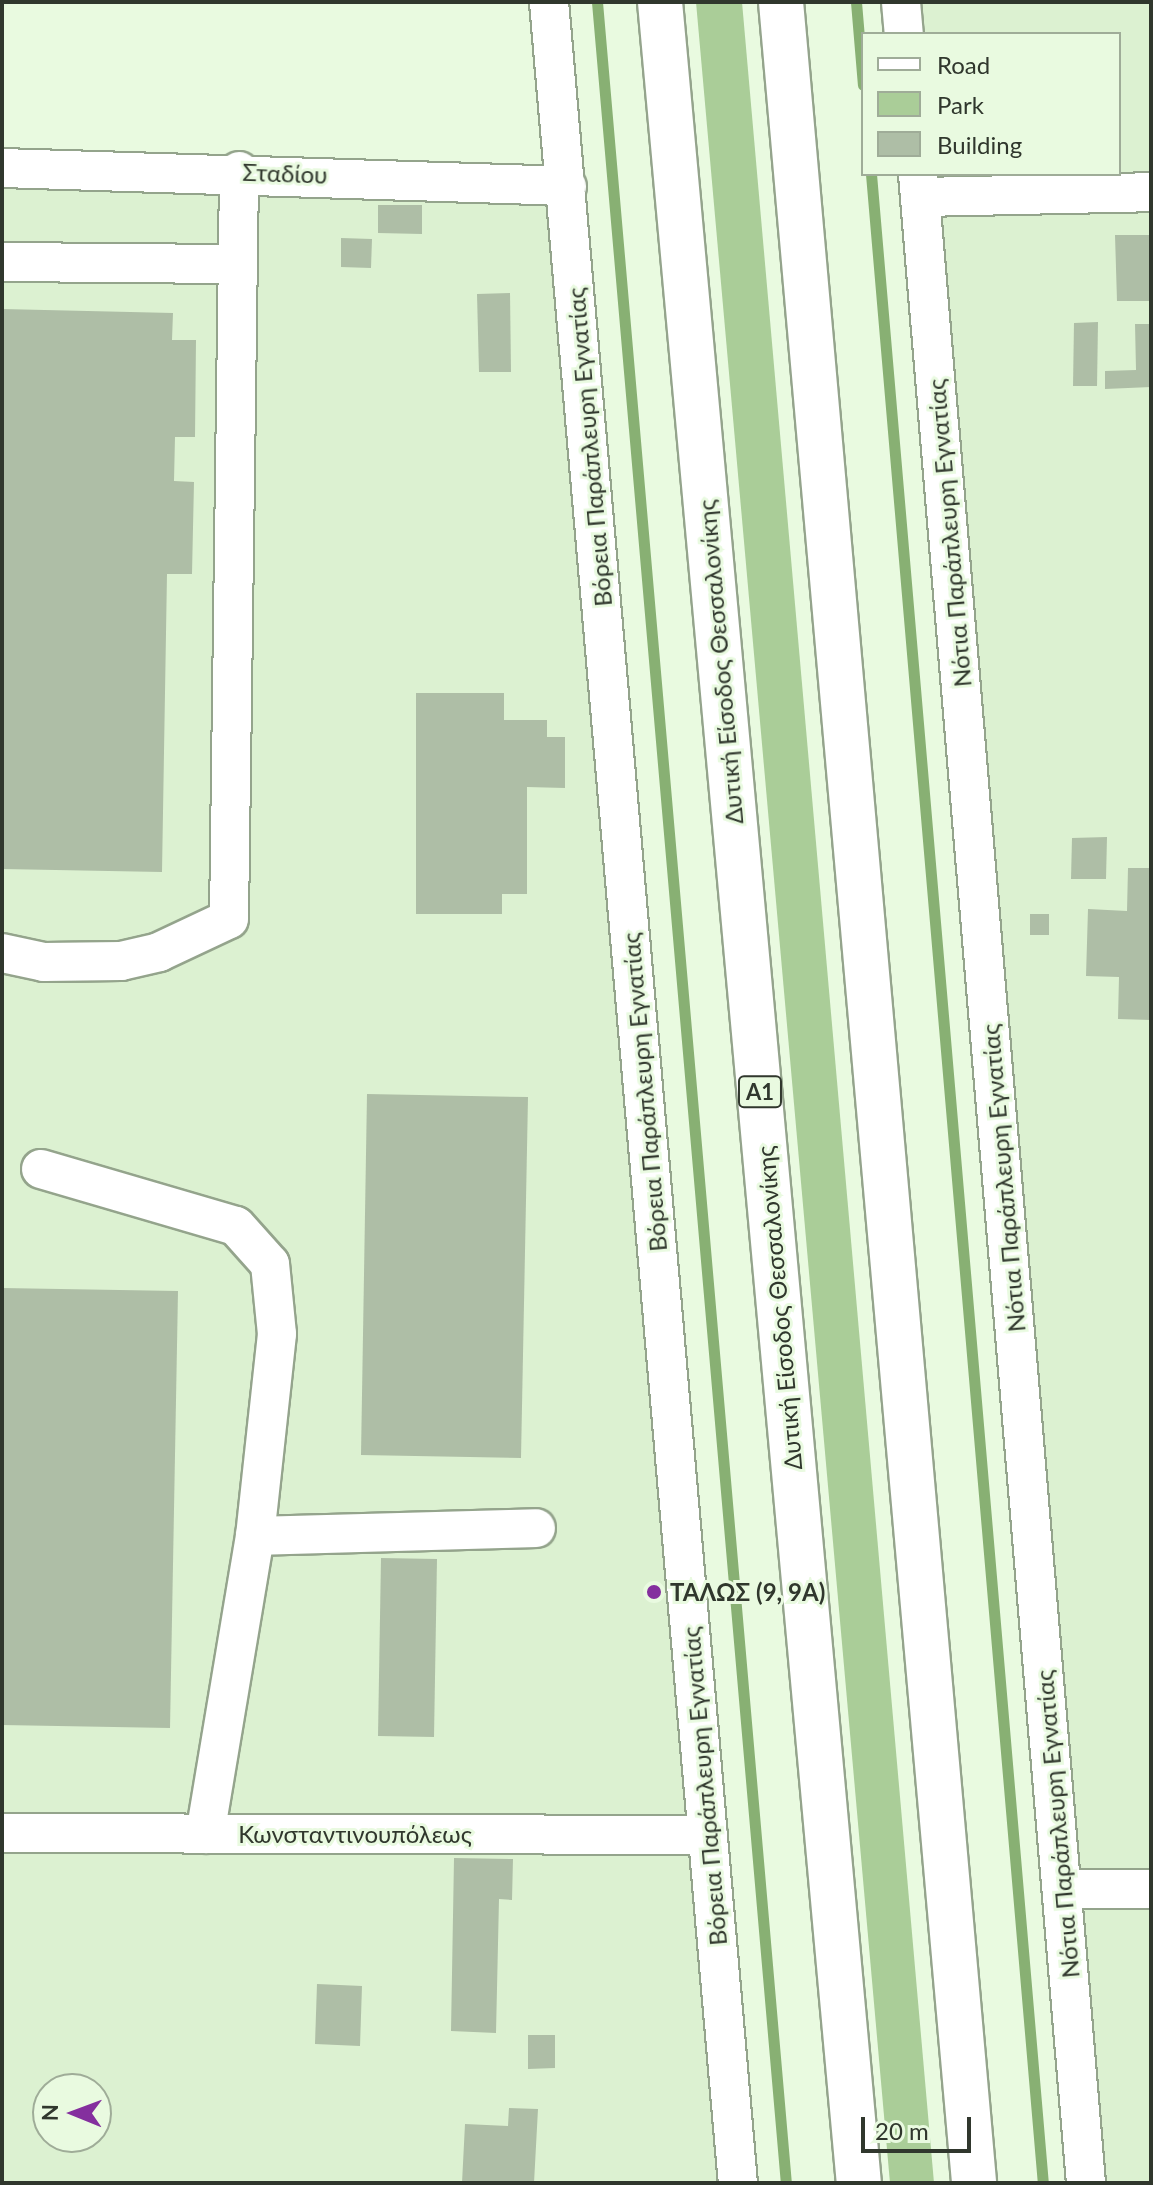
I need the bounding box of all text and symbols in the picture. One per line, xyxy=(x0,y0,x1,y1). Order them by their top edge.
legend xyxy=(861,32,1121,176)
text: Road xyxy=(937,50,990,79)
text: Park xyxy=(937,90,984,119)
text: Building xyxy=(937,130,1022,159)
street label: Σταδίου xyxy=(242,157,328,189)
street label: Βόρεια Παράπλευρη Εγνατίας xyxy=(561,286,617,608)
street label: Νότια Παράπλευρη Εγνατίας xyxy=(921,378,977,688)
street label: Δυτική Είσοδος Θεσσαλονίκης xyxy=(691,499,749,825)
street label: Βόρεια Παράπλευρη Εγνατίας xyxy=(616,931,672,1253)
street label: Νότια Παράπλευρη Εγνατίας xyxy=(975,1023,1031,1333)
road number: Α1 xyxy=(736,1074,784,1110)
street label: Δυτική Είσοδος Θεσσαλονίκης xyxy=(750,1145,808,1471)
place label: ΤΑΛΩΣ (9, 9Α) xyxy=(670,1578,825,1606)
marker: ΤΑΛΩΣ (9, 9Α) xyxy=(645,1583,663,1601)
street label: Βόρεια Παράπλευρη Εγνατίας xyxy=(676,1625,732,1947)
street label: Νότια Παράπλευρη Εγνατίας xyxy=(1029,1669,1085,1979)
street label: Κωνσταντινουπόλεως xyxy=(238,1820,472,1848)
north arrow xyxy=(32,2073,112,2153)
scale bar xyxy=(865,2101,975,2151)
text: N xyxy=(36,2104,63,2121)
text: 20 m xyxy=(875,2116,929,2145)

